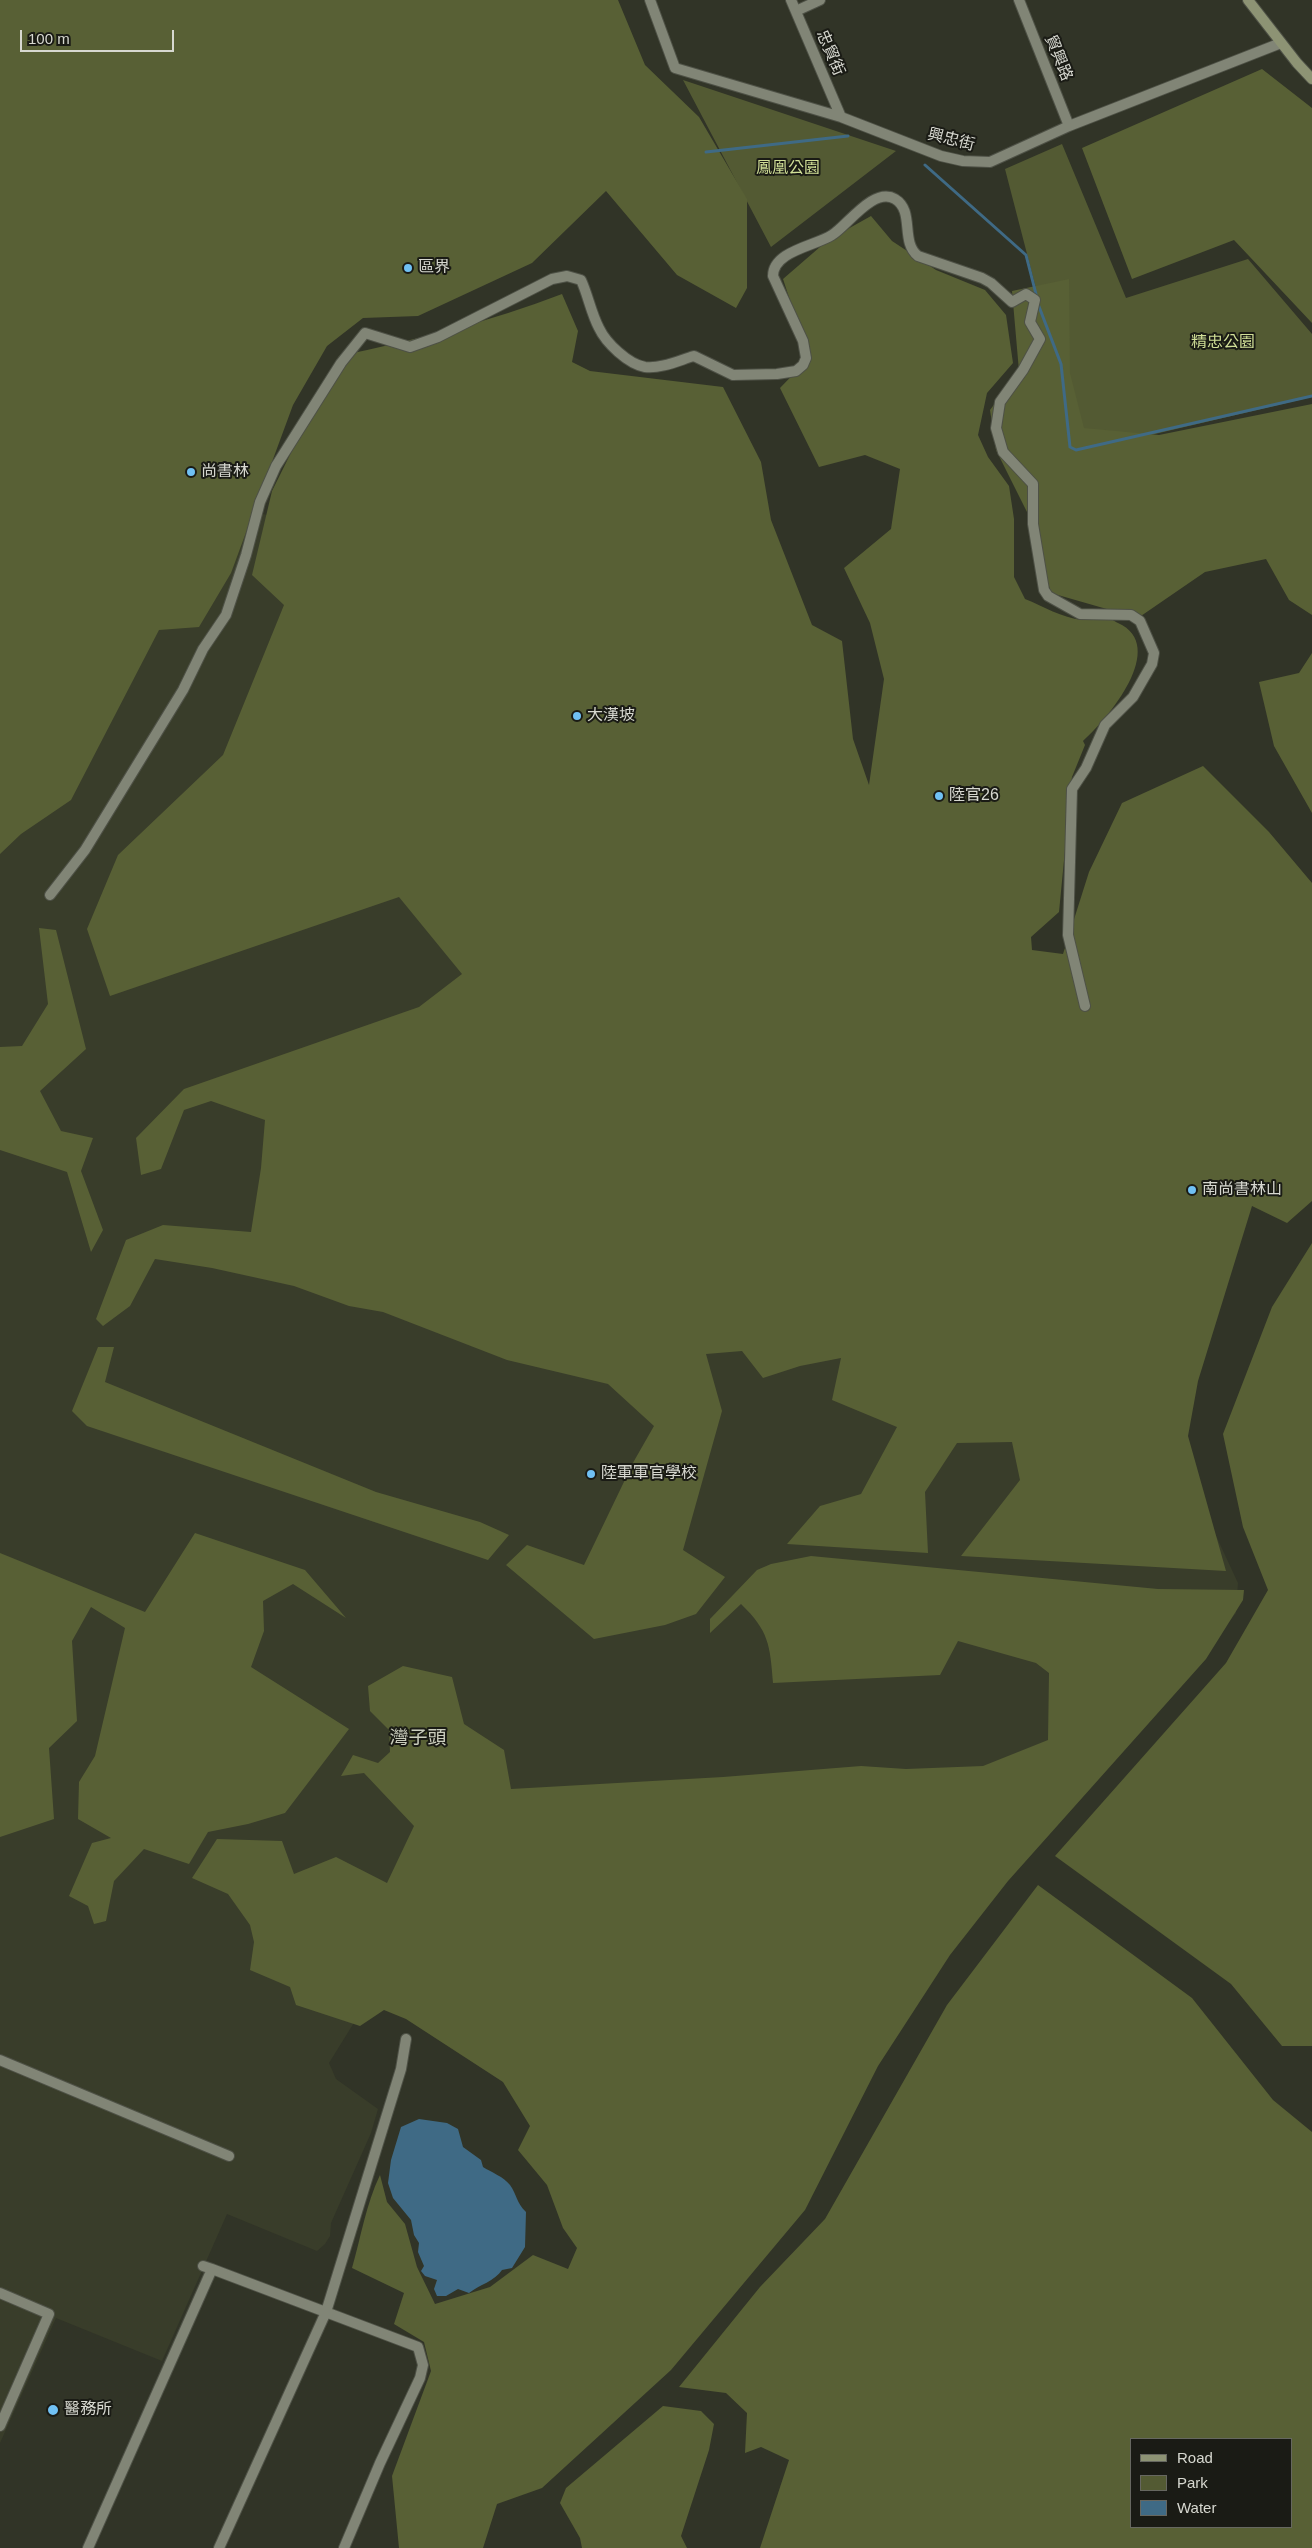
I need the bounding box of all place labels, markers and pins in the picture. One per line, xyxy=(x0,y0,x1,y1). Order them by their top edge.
place label: 區界 xyxy=(418,258,450,278)
marker: 區界 xyxy=(402,262,414,274)
place label: 尚書林 xyxy=(201,462,249,482)
marker: 尚書林 xyxy=(185,466,197,478)
place label: 大漢坡 xyxy=(587,706,635,726)
marker: 大漢坡 xyxy=(571,710,583,722)
place label: 陸官26 xyxy=(949,786,999,806)
marker: 陸官26 xyxy=(933,790,945,802)
place label: 南尚書林山 xyxy=(1202,1180,1282,1200)
marker: 南尚書林山 xyxy=(1186,1184,1198,1196)
place label: 陸軍軍官學校 xyxy=(601,1464,697,1484)
marker: 陸軍軍官學校 xyxy=(585,1468,597,1480)
place label: 醫務所 xyxy=(64,2400,112,2420)
marker: 醫務所 xyxy=(46,2403,60,2417)

